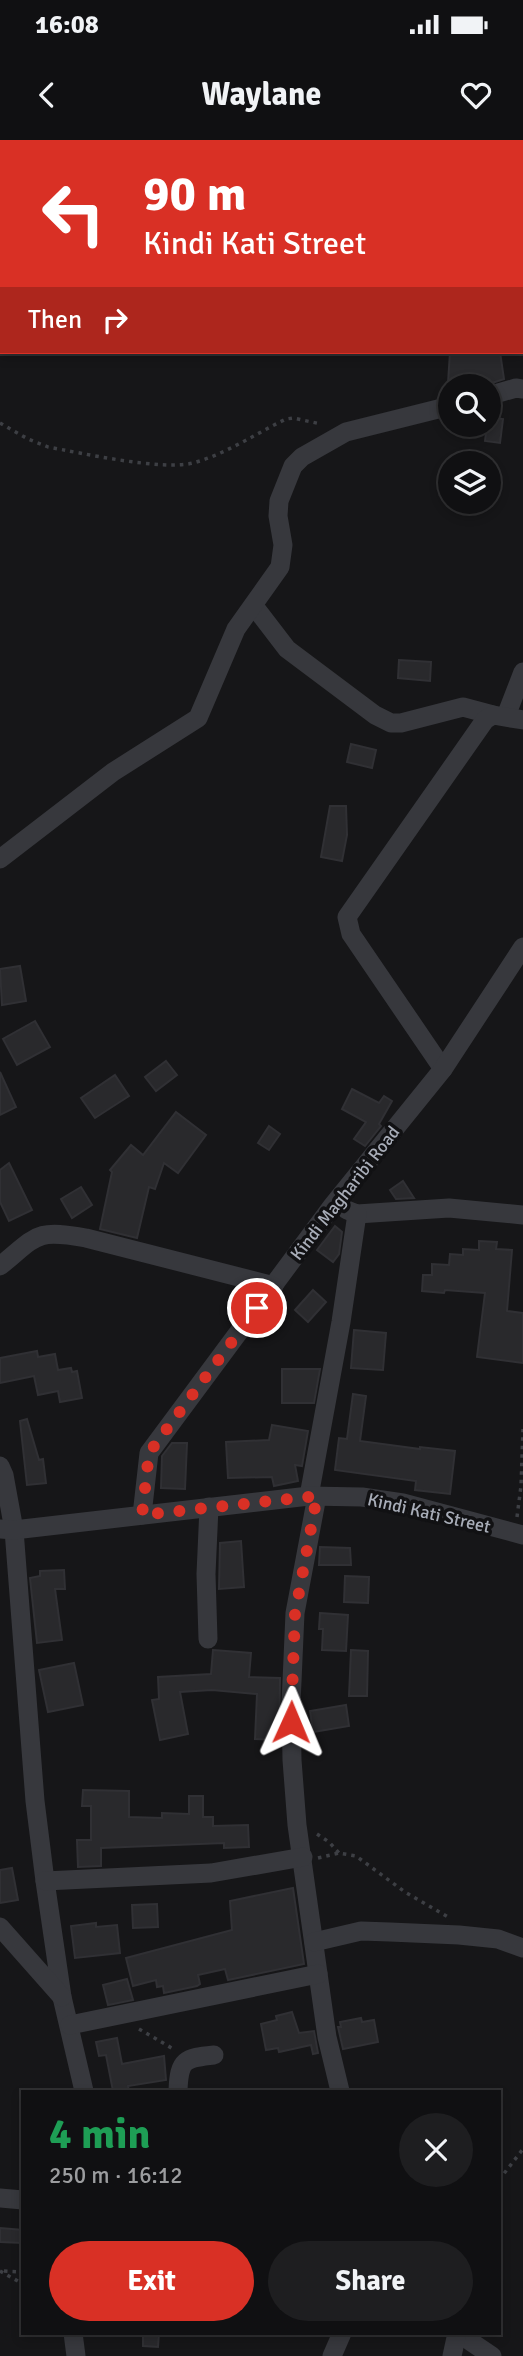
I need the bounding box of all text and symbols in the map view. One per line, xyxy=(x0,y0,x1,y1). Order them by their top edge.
text: 16:08 xyxy=(35,9,99,41)
text: Waylane xyxy=(202,75,321,114)
icon: back xyxy=(28,76,66,114)
icon: heart xyxy=(457,76,495,114)
text: 90 m xyxy=(143,164,246,224)
icon: left xyxy=(28,168,119,259)
text: Kindi Kati Street xyxy=(143,224,366,263)
icon: right xyxy=(96,301,134,339)
text: Then xyxy=(28,304,82,336)
map controls xyxy=(438,374,501,514)
button: search xyxy=(438,374,501,437)
button: layers xyxy=(438,451,501,514)
street label: Kindi Magharibi Road xyxy=(286,1121,404,1265)
pin xyxy=(227,1278,287,1338)
icon: arrive xyxy=(238,1289,276,1327)
street label: Kindi Kati Street xyxy=(365,1488,493,1538)
position arrow xyxy=(254,1685,328,1759)
text: 4 min xyxy=(49,2109,150,2160)
button: close xyxy=(399,2113,473,2187)
text: 250 m · 16:12 xyxy=(49,2161,183,2190)
button: Exit xyxy=(49,2241,254,2321)
button: Share xyxy=(268,2241,473,2321)

